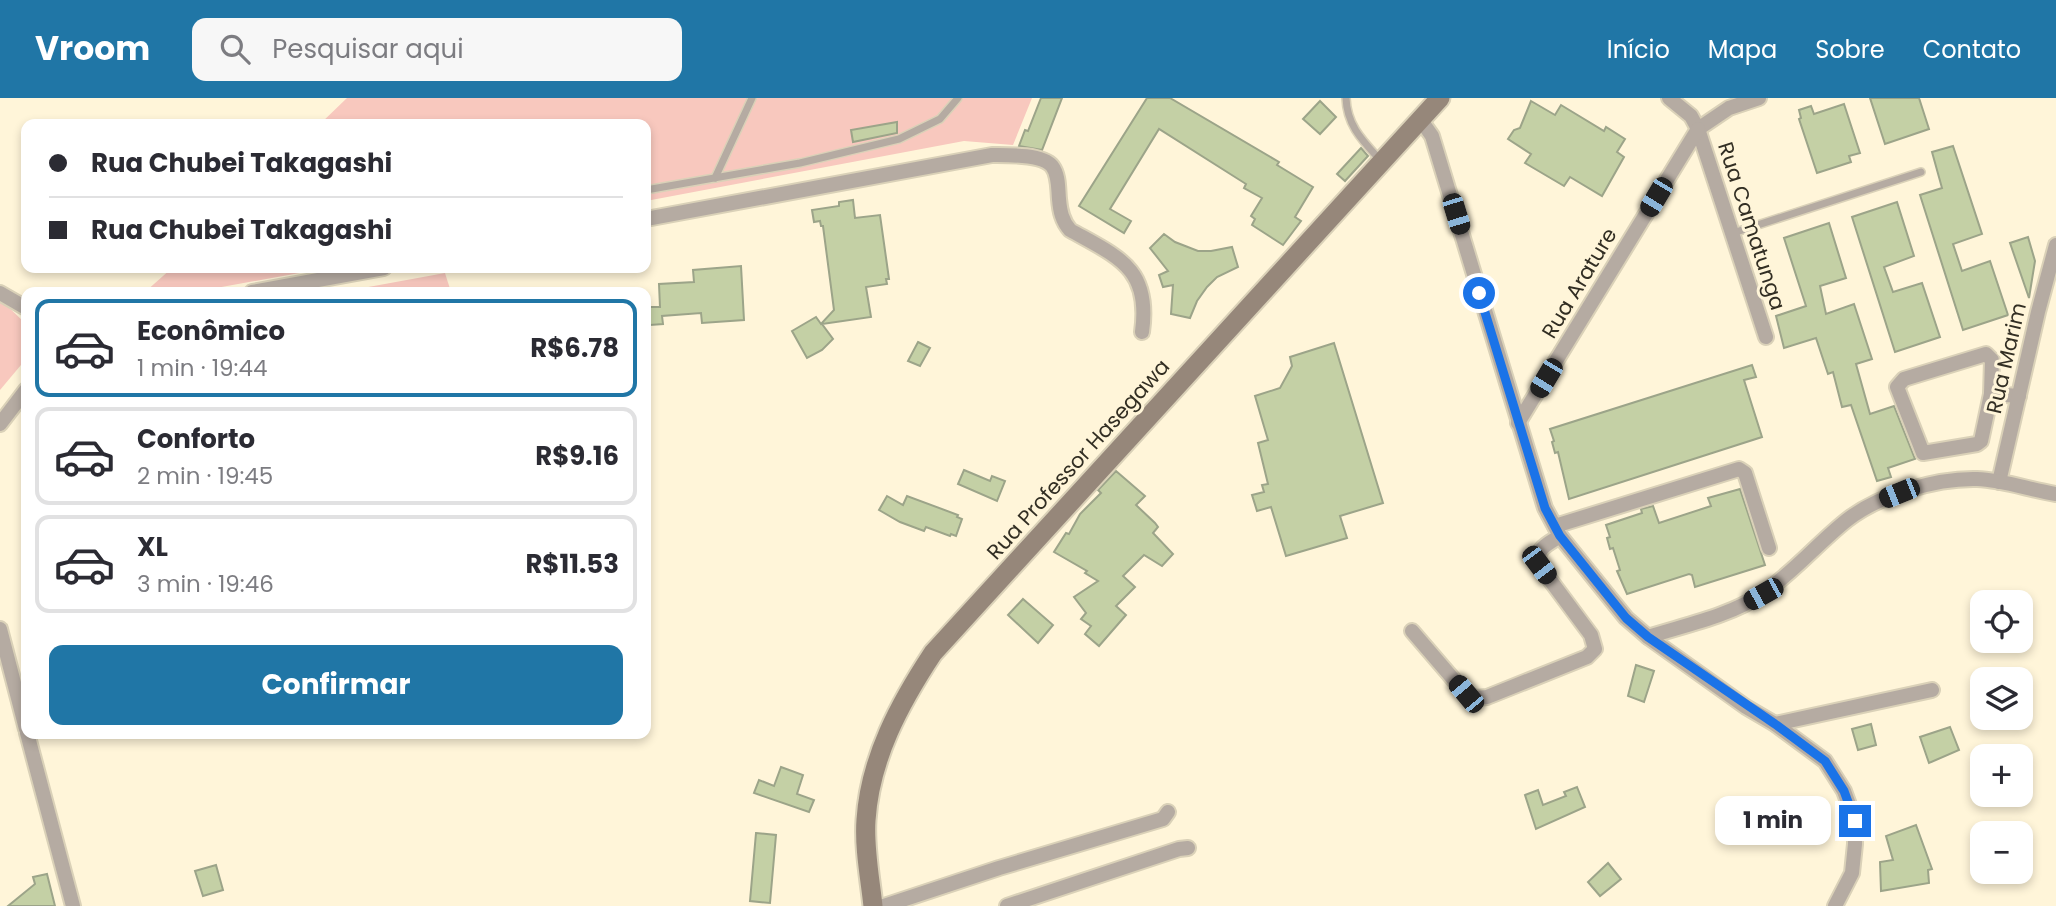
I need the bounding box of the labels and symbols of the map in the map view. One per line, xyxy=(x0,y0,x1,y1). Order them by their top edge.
street label: Rua Camatunga xyxy=(1711,138,1793,314)
car xyxy=(1637,174,1676,220)
car xyxy=(1440,191,1473,237)
street label: Rua Arature xyxy=(1535,222,1623,344)
route start xyxy=(1463,277,1495,309)
street label: Rua Marim xyxy=(1979,300,2033,416)
street label: Rua Professor Hasegawa xyxy=(980,352,1176,566)
car xyxy=(1527,355,1566,401)
car xyxy=(1876,475,1923,511)
car xyxy=(1518,542,1561,588)
car xyxy=(1740,575,1787,613)
car xyxy=(1445,671,1488,717)
callout: 1 min xyxy=(1715,796,1830,846)
route end xyxy=(1839,805,1871,837)

